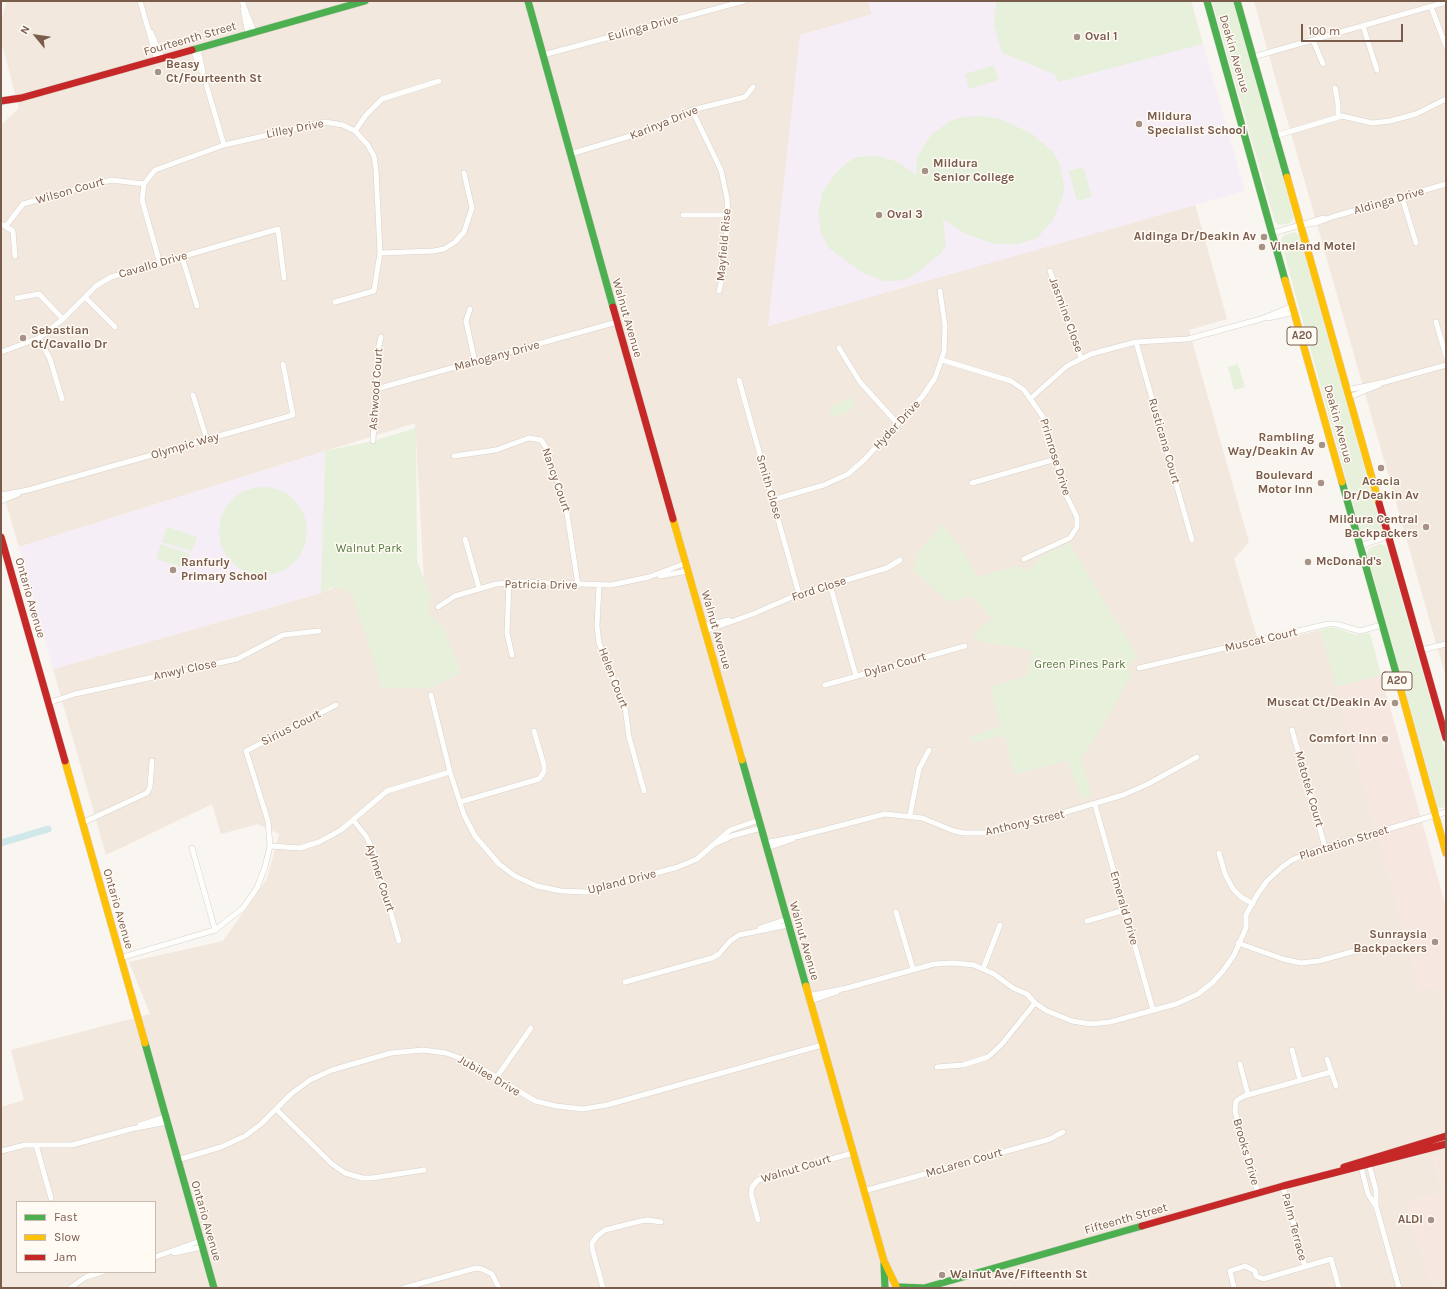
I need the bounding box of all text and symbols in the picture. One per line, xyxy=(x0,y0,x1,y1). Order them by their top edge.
street label: Eulinga Drive xyxy=(606,12,680,44)
street label: Deakin Avenue xyxy=(1216,13,1252,95)
north arrow xyxy=(16,16,56,56)
scale bar xyxy=(1303,16,1405,42)
street label: Fourteenth Street xyxy=(142,19,238,59)
text: N xyxy=(17,23,33,37)
text: 100 m xyxy=(1308,24,1340,38)
place label: Oval 1 xyxy=(1085,30,1117,44)
marker: Oval 1 xyxy=(1072,32,1082,42)
place label: Beasy Ct/Fourteenth St xyxy=(166,58,262,86)
marker: Beasy Ct/Fourteenth St xyxy=(153,67,163,77)
street label: Karinya Drive xyxy=(628,103,700,143)
place label: Mildura Specialist School xyxy=(1147,110,1246,138)
street label: Lilley Drive xyxy=(265,116,325,142)
marker: Mildura Specialist School xyxy=(1134,119,1144,129)
place label: Mildura Senior College xyxy=(933,157,1014,185)
marker: Mildura Senior College xyxy=(920,166,930,176)
street label: Wilson Court xyxy=(34,174,106,208)
street label: Aldinga Drive xyxy=(1352,184,1426,218)
street label: Mayfield Rise xyxy=(714,208,734,282)
place label: Oval 3 xyxy=(887,208,923,222)
marker: Oval 3 xyxy=(874,210,884,220)
place label: Aldinga Dr/Deakin Av xyxy=(1134,230,1256,244)
marker: Aldinga Dr/Deakin Av xyxy=(1259,232,1269,242)
place label: Vineland Motel xyxy=(1270,240,1356,254)
marker: Vineland Motel xyxy=(1257,242,1267,252)
street label: Cavallo Drive xyxy=(117,248,189,282)
street label: Jasmine Close xyxy=(1046,276,1086,354)
street label: Walnut Avenue xyxy=(609,277,645,359)
place label: Sebastian Ct/Cavallo Dr xyxy=(31,324,107,352)
road number: A20 xyxy=(1287,327,1317,345)
marker: Sebastian Ct/Cavallo Dr xyxy=(18,333,28,343)
street label: Mahogany Drive xyxy=(453,338,541,374)
street label: Ashwood Court xyxy=(366,347,386,431)
street label: Deakin Avenue xyxy=(1321,383,1355,465)
street label: Rusticana Court xyxy=(1145,396,1183,486)
street label: Hyder Drive xyxy=(871,397,923,453)
street label: Primrose Drive xyxy=(1036,417,1074,497)
street label: Olympic Way xyxy=(149,429,221,463)
place label: Rambling Way/Deakin Av xyxy=(1228,431,1314,459)
marker: Rambling Way/Deakin Av xyxy=(1317,440,1327,450)
street label: Nancy Court xyxy=(538,446,574,514)
street label: Smith Close xyxy=(753,453,785,521)
marker: Acacia Dr/Deakin Av xyxy=(1376,463,1386,473)
place label: Boulevard Motor Inn xyxy=(1256,469,1313,497)
place label: Acacia Dr/Deakin Av xyxy=(1343,475,1419,503)
marker: Boulevard Motor Inn xyxy=(1316,478,1326,488)
place label: Mildura Central Backpackers xyxy=(1329,513,1418,541)
marker: Mildura Central Backpackers xyxy=(1421,522,1431,532)
park label: Walnut Park xyxy=(336,542,402,556)
place label: McDonald's xyxy=(1316,555,1382,569)
street label: Ontario Avenue xyxy=(12,556,48,640)
place label: Ranfurly Primary School xyxy=(181,556,268,584)
marker: McDonald's xyxy=(1303,557,1313,567)
marker: Ranfurly Primary School xyxy=(168,565,178,575)
street label: Ford Close xyxy=(790,573,848,605)
street label: Patricia Drive xyxy=(504,577,578,593)
street label: Walnut Avenue xyxy=(698,589,734,671)
street label: Muscat Court xyxy=(1223,625,1299,655)
street label: Helen Court xyxy=(595,646,631,710)
street label: Dylan Court xyxy=(862,649,928,681)
street label: Anwyl Close xyxy=(152,656,218,684)
park label: Green Pines Park xyxy=(1034,658,1126,672)
road number: A20 xyxy=(1382,672,1412,690)
place label: Muscat Ct/Deakin Av xyxy=(1267,696,1387,710)
marker: Muscat Ct/Deakin Av xyxy=(1390,698,1400,708)
street label: Sirius Court xyxy=(259,707,323,749)
place label: Comfort Inn xyxy=(1309,732,1377,746)
marker: Comfort Inn xyxy=(1380,734,1390,744)
street label: Matotek Court xyxy=(1291,749,1327,829)
street label: Anthony Street xyxy=(984,807,1066,839)
street label: Plantation Street xyxy=(1298,823,1390,863)
street label: Aylmer Court xyxy=(362,842,398,914)
street label: Ontario Avenue xyxy=(100,867,136,951)
street label: Upland Drive xyxy=(586,867,658,897)
street label: Emerald Drive xyxy=(1107,869,1141,947)
street label: Walnut Avenue xyxy=(786,900,822,982)
place label: Sunraysia Backpackers xyxy=(1354,928,1427,956)
marker: Sunraysia Backpackers xyxy=(1430,937,1440,947)
street label: Jubilee Drive xyxy=(455,1052,523,1100)
street label: Brooks Drive xyxy=(1230,1117,1262,1187)
street label: McLaren Court xyxy=(924,1145,1004,1181)
street label: Walnut Court xyxy=(759,1152,833,1186)
street label: Ontario Avenue xyxy=(188,1179,224,1263)
street label: Palm Terrace xyxy=(1278,1192,1310,1262)
street label: Fifteenth Street xyxy=(1083,1200,1169,1238)
legend xyxy=(16,1201,156,1273)
text: Fast xyxy=(54,1210,77,1224)
place label: ALDI xyxy=(1398,1213,1423,1227)
marker: ALDI xyxy=(1426,1215,1436,1225)
text: Slow xyxy=(54,1230,80,1244)
text: Jam xyxy=(54,1250,77,1264)
place label: Walnut Ave/Fifteenth St xyxy=(950,1268,1087,1282)
marker: Walnut Ave/Fifteenth St xyxy=(937,1270,947,1280)

